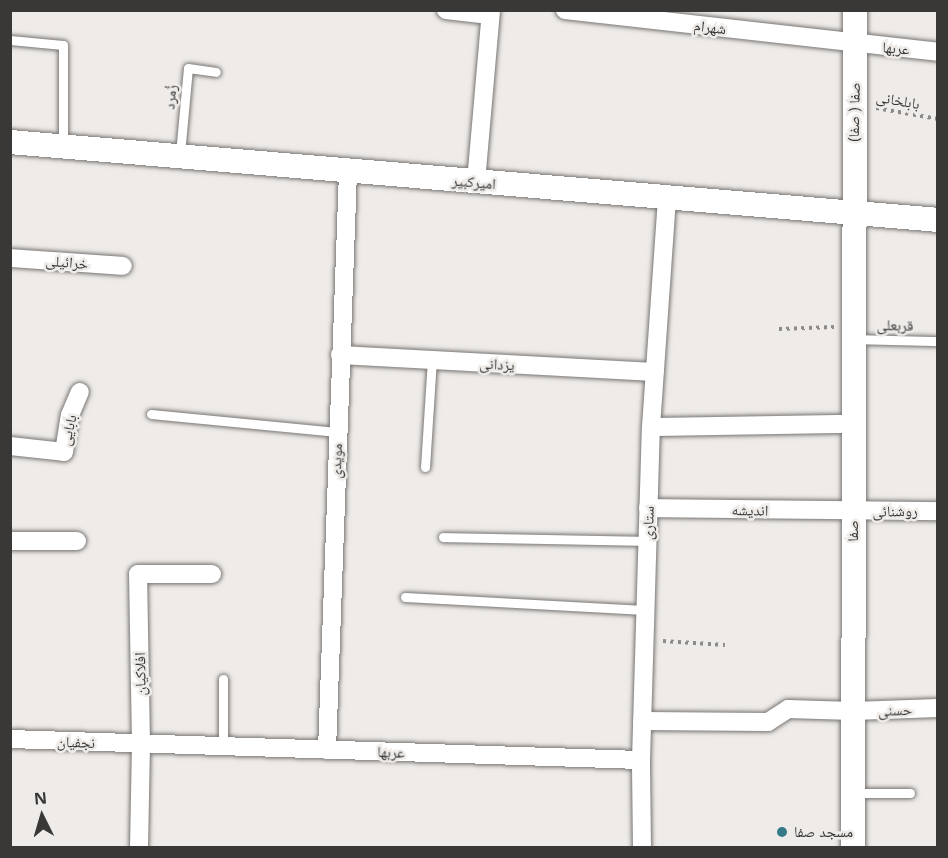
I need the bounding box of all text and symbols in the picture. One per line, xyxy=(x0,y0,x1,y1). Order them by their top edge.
street label: شهرام xyxy=(693,16,727,38)
street label: عربها xyxy=(882,38,910,58)
street label: صفا ( صفا) xyxy=(844,82,864,142)
street label: زُمرد xyxy=(160,84,180,110)
street label: بابلخانی xyxy=(875,87,921,113)
street label: امیرکبیر xyxy=(451,171,497,193)
street label: خرائیلی xyxy=(45,251,89,273)
street label: قربعلی xyxy=(877,316,913,334)
street label: یزدانی xyxy=(479,354,515,374)
street label: بابایی xyxy=(56,413,80,447)
street label: مویدی xyxy=(326,443,346,479)
street label: اندیشه xyxy=(732,501,768,519)
street label: روشنائی xyxy=(872,502,918,520)
street label: ستاری xyxy=(638,506,658,540)
street label: صفا xyxy=(844,520,862,542)
street label: افلاکیان xyxy=(131,652,149,696)
street label: حسنی xyxy=(878,700,912,720)
street label: نجفیان xyxy=(57,732,95,752)
street label: عربها xyxy=(377,743,405,761)
north arrow xyxy=(12,786,72,846)
text: N xyxy=(33,787,48,810)
place label: مسجد صفا xyxy=(794,823,853,841)
marker: مسجد صفا xyxy=(775,825,789,839)

